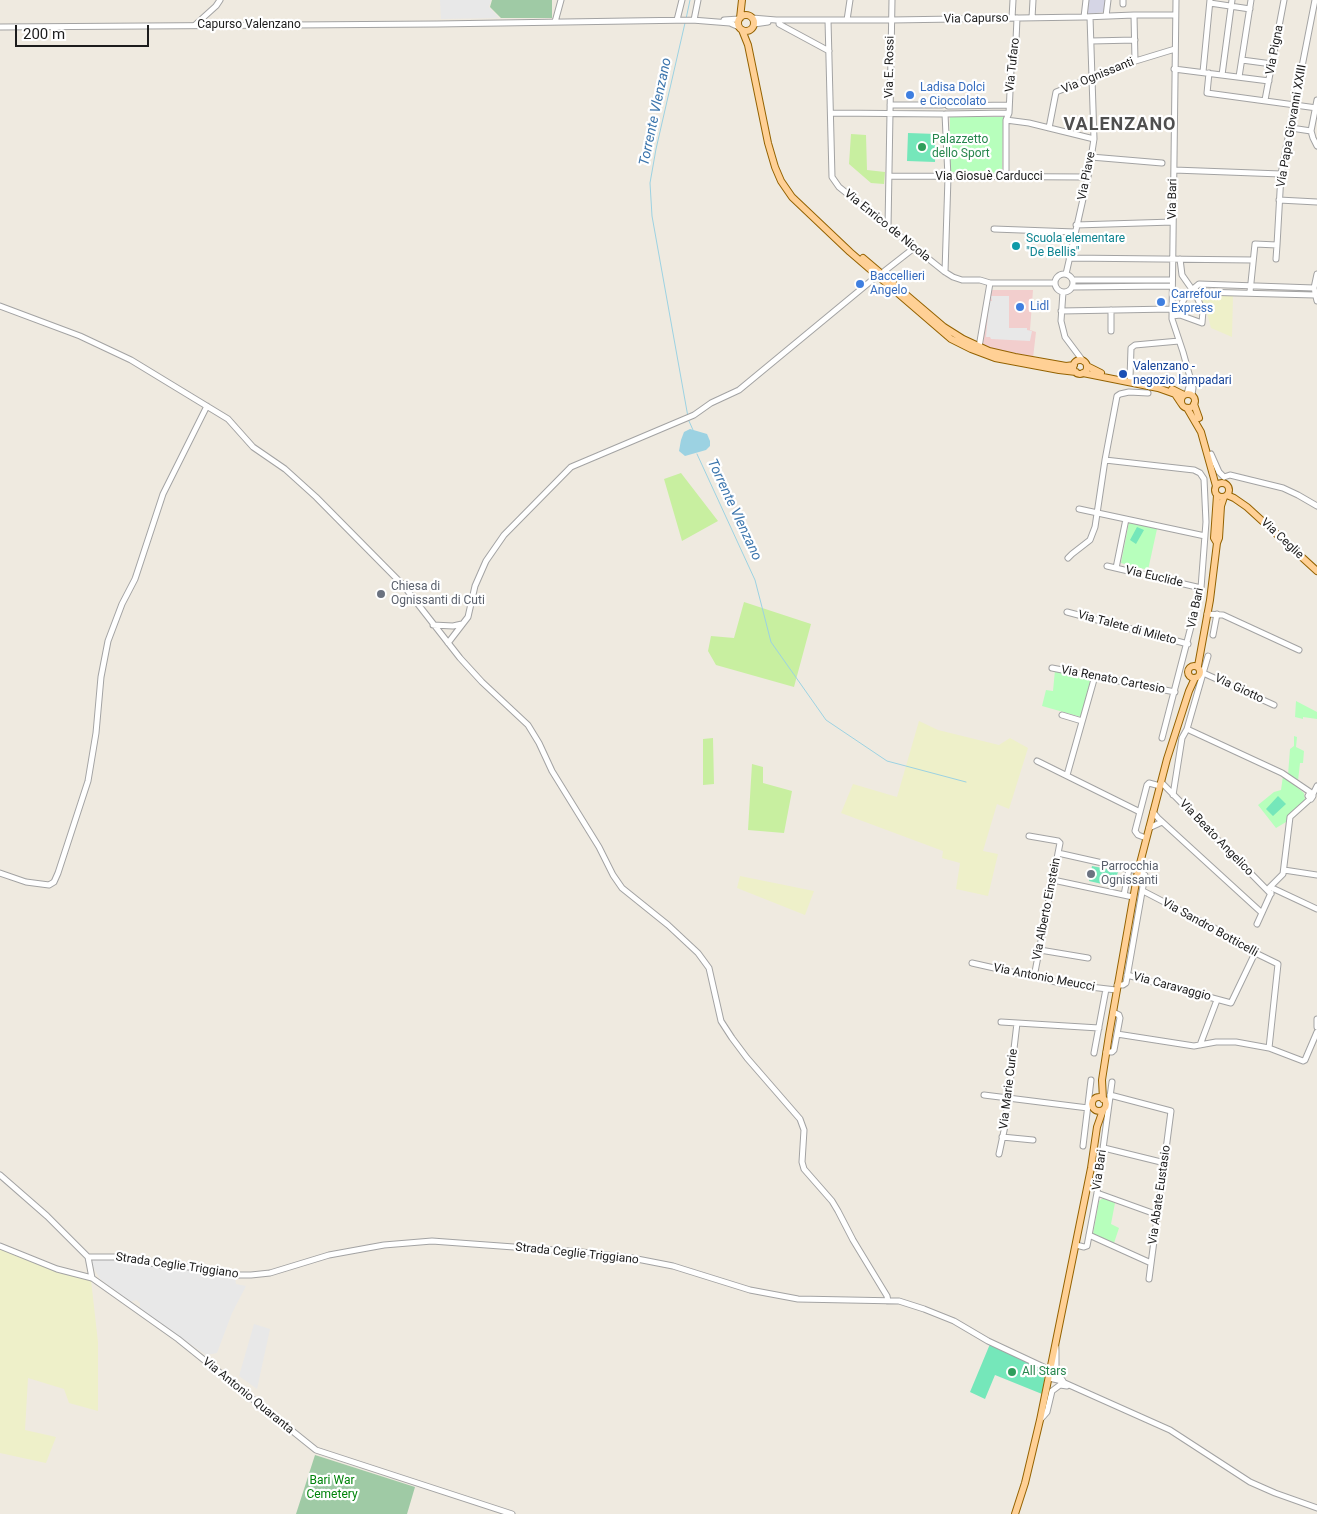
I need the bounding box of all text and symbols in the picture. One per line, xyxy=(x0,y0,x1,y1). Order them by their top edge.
street label: Via Capurso xyxy=(943,11,1009,27)
scale bar xyxy=(18,15,151,47)
street label: Capurso Valenzano xyxy=(197,18,301,32)
street label: Via Pigna xyxy=(1263,24,1287,76)
text: 200 m xyxy=(23,25,65,43)
street label: Via E. Rossi xyxy=(882,36,898,98)
street label: Via Tufaro xyxy=(1003,37,1023,93)
street label: Via Ognissanti xyxy=(1060,55,1136,97)
water label: Torrente Vlenzano xyxy=(636,56,676,168)
street label: Via Papa Giovanni XXIII xyxy=(1274,63,1310,189)
place label: Ladisa Dolci e Cioccolato xyxy=(920,81,986,109)
marker: Ladisa Dolci e Cioccolato xyxy=(904,89,916,101)
district label: VALENZANO xyxy=(1062,114,1178,136)
place label: Palazzetto dello Sport xyxy=(932,133,990,161)
marker: Palazzetto dello Sport xyxy=(916,141,928,153)
street label: Via Piave xyxy=(1075,151,1099,201)
street label: Via Giosuè Carducci xyxy=(935,170,1043,184)
street label: Via Bari xyxy=(1165,178,1181,220)
street label: Via Enrico de Nicola xyxy=(841,187,933,265)
place label: Scuola elementare "De Bellis" xyxy=(1026,232,1125,260)
marker: Scuola elementare "De Bellis" xyxy=(1010,240,1022,252)
place label: Baccellieri Angelo xyxy=(870,270,925,298)
marker: Baccellieri Angelo xyxy=(854,278,866,290)
place label: Carrefour Express xyxy=(1171,288,1221,316)
marker: Carrefour Express xyxy=(1155,296,1167,308)
place label: Lidl xyxy=(1030,300,1049,314)
marker: Lidl xyxy=(1014,301,1026,313)
place label: Valenzano - negozio lampadari xyxy=(1133,360,1232,388)
marker: Valenzano - negozio lampadari xyxy=(1117,368,1129,380)
water label: Torrente Vlenzano xyxy=(703,457,765,563)
street label: Via Ceglie xyxy=(1258,516,1306,562)
street label: Via Euclide xyxy=(1124,563,1184,591)
place label: Chiesa di Ognissanti di Cuti xyxy=(391,580,485,608)
street label: Via Bari xyxy=(1185,586,1207,630)
marker: Chiesa di Ognissanti di Cuti xyxy=(375,588,387,600)
street label: Via Talete di Mileto xyxy=(1076,608,1178,648)
street label: Via Renato Cartesio xyxy=(1060,663,1166,697)
street label: Via Giotto xyxy=(1212,671,1266,707)
street label: Via Beato Angelico xyxy=(1176,797,1256,879)
street label: Via Alberto Einstein xyxy=(1030,856,1064,962)
place label: Parrocchia Ognissanti xyxy=(1101,860,1159,888)
marker: Parrocchia Ognissanti xyxy=(1085,868,1097,880)
street label: Via Sandro Botticelli xyxy=(1160,896,1260,960)
street label: Via Antonio Meucci xyxy=(992,961,1096,995)
street label: Via Caravaggio xyxy=(1131,970,1213,1004)
street label: Via Marie Curie xyxy=(997,1048,1021,1130)
street label: Via Abate Eustasio xyxy=(1146,1144,1174,1246)
street label: Via Bari xyxy=(1090,1149,1110,1191)
street label: Strada Ceglie Triggiano xyxy=(515,1240,639,1268)
street label: Strada Ceglie Triggiano xyxy=(115,1250,239,1282)
street label: Via Antonio Quaranta xyxy=(199,1355,297,1437)
place label: All Stars xyxy=(1022,1365,1066,1379)
marker: All Stars xyxy=(1006,1366,1018,1378)
park label: Bari War Cemetery xyxy=(306,1474,358,1502)

